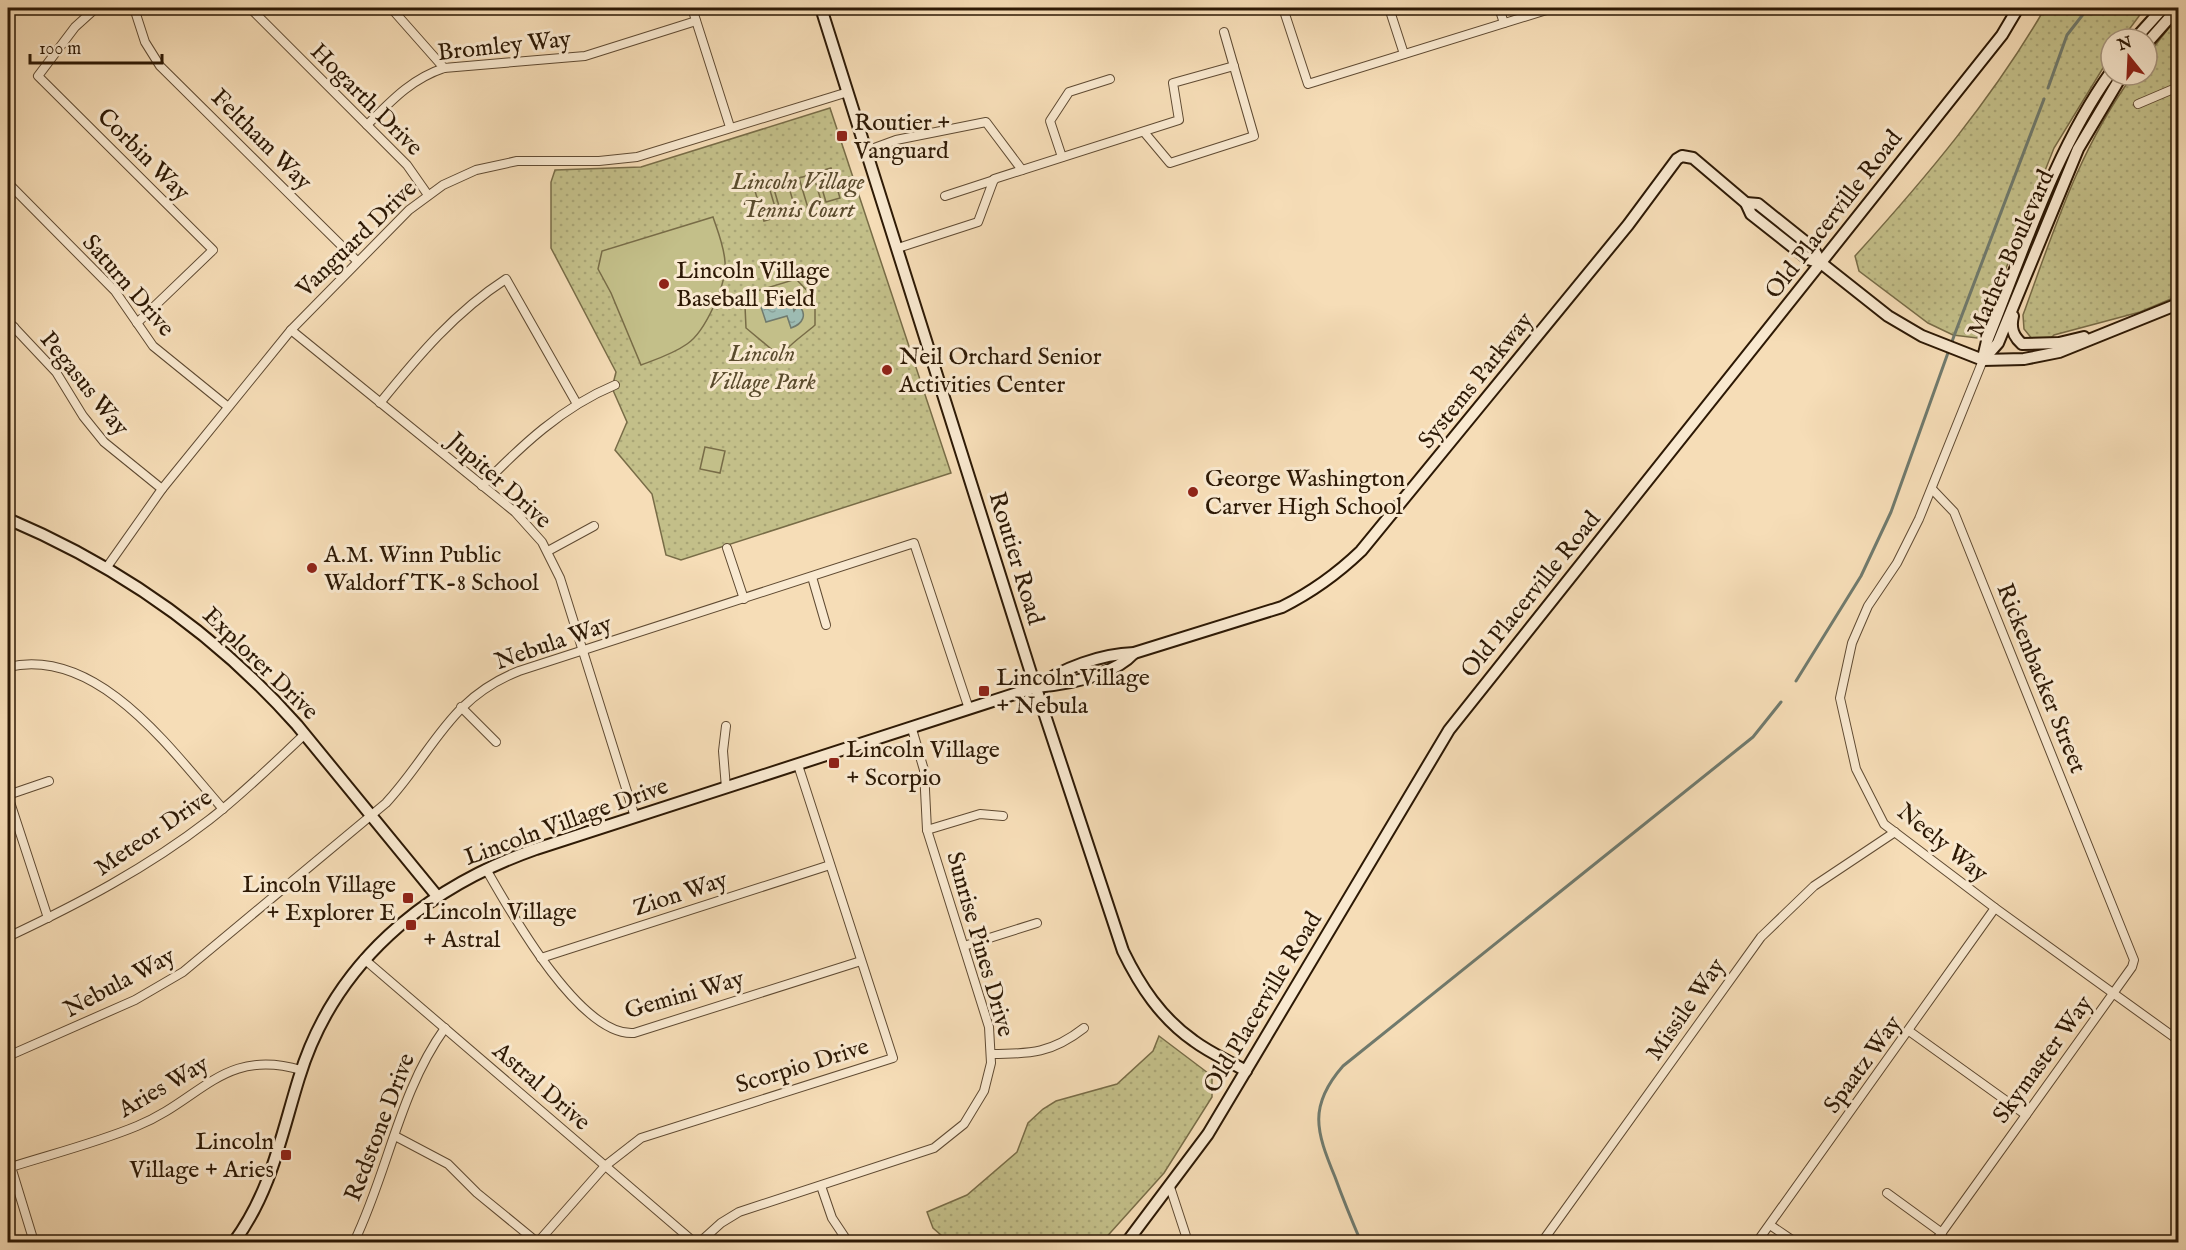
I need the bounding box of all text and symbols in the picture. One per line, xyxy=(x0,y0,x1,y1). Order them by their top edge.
street label: Bromley Way xyxy=(436,24,573,69)
scale bar xyxy=(30,27,162,65)
north arrow xyxy=(2099,27,2159,87)
text: N xyxy=(2114,33,2135,57)
street label: Hogarth Drive xyxy=(303,37,429,163)
text: 100 m xyxy=(39,38,81,61)
street label: Feltham Way xyxy=(204,83,318,198)
street label: Corbin Way xyxy=(90,102,196,208)
place label: Routier + Vanguard xyxy=(853,108,951,167)
street label: Old Placerville Road xyxy=(1759,124,1910,306)
marker: Routier + Vanguard xyxy=(835,129,849,143)
street label: Mather Boulevard xyxy=(1961,165,2062,342)
park label: Lincoln Village Tennis Court xyxy=(731,167,864,226)
street label: Vanguard Drive xyxy=(289,174,424,305)
street label: Saturn Drive xyxy=(75,228,181,344)
place label: Lincoln Village Baseball Field xyxy=(676,256,830,315)
marker: Lincoln Village Baseball Field xyxy=(657,277,671,291)
street label: Systems Parkway xyxy=(1412,306,1541,456)
street label: Pegasus Way xyxy=(32,325,136,443)
park label: Lincoln Village Park xyxy=(708,339,816,398)
place label: Neil Orchard Senior Activities Center xyxy=(898,342,1102,401)
marker: Neil Orchard Senior Activities Center xyxy=(880,363,894,377)
street label: Jupiter Drive xyxy=(438,424,558,536)
place label: George Washington Carver High School xyxy=(1205,464,1405,523)
marker: George Washington Carver High School xyxy=(1186,485,1200,499)
street label: Routier Road xyxy=(981,488,1051,629)
street label: Old Placerville Road xyxy=(1454,505,1608,685)
place label: A.M. Winn Public Waldorf TK-8 School xyxy=(323,540,539,599)
marker: A.M. Winn Public Waldorf TK-8 School xyxy=(305,561,319,575)
street label: Rickenbacker Street xyxy=(1988,579,2093,778)
street label: Explorer Drive xyxy=(195,601,325,727)
street label: Nebula Way xyxy=(491,609,616,678)
place label: Lincoln Village + Nebula xyxy=(996,663,1150,722)
marker: Lincoln Village + Nebula xyxy=(977,684,991,698)
place label: Lincoln Village + Scorpio xyxy=(846,735,1000,794)
marker: Lincoln Village + Scorpio xyxy=(827,756,841,770)
street label: Lincoln Village Drive xyxy=(460,771,673,874)
street label: Meteor Drive xyxy=(89,783,219,884)
street label: Neely Way xyxy=(1890,797,1994,890)
street label: Sunrise Pines Drive xyxy=(938,848,1021,1041)
street label: Zion Way xyxy=(629,865,732,924)
place label: Lincoln Village + Explorer E xyxy=(242,870,396,929)
marker: Lincoln Village + Explorer E xyxy=(401,891,415,905)
place label: Lincoln Village + Astral xyxy=(423,897,577,956)
street label: Old Placerville Road xyxy=(1197,906,1330,1099)
marker: Lincoln Village + Astral xyxy=(404,918,418,932)
street label: Nebula Way xyxy=(59,941,181,1026)
street label: Missile Way xyxy=(1640,952,1733,1067)
street label: Gemini Way xyxy=(621,964,748,1027)
street label: Skymaster Way xyxy=(1986,990,2100,1130)
street label: Spaatz Way xyxy=(1817,1010,1909,1120)
street label: Scorpio Drive xyxy=(732,1031,873,1101)
street label: Astral Drive xyxy=(485,1035,596,1138)
street label: Aries Way xyxy=(112,1049,215,1126)
street label: Redstone Drive xyxy=(338,1049,423,1206)
place label: Lincoln Village + Aries xyxy=(129,1127,274,1186)
marker: Lincoln Village + Aries xyxy=(279,1148,293,1162)

